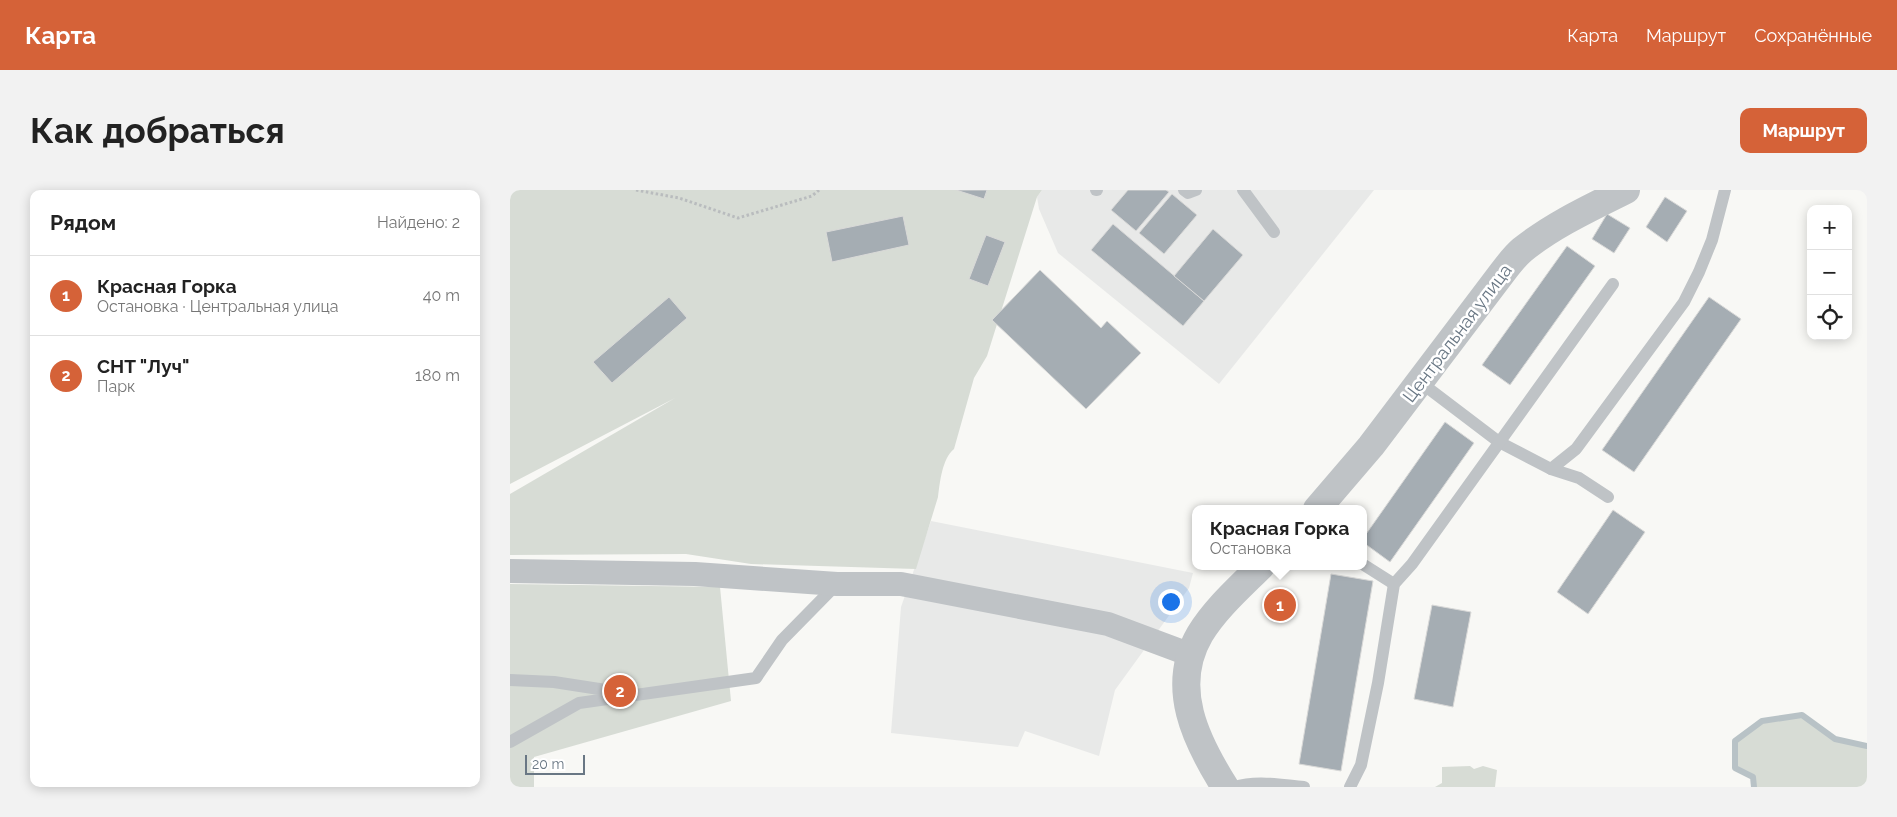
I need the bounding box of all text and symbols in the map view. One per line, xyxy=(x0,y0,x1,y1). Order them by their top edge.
text: Карта xyxy=(25,21,96,50)
text: Карта xyxy=(1567,25,1618,46)
text: Маршрут xyxy=(1646,25,1726,46)
text: Сохранённые xyxy=(1754,25,1872,46)
button: Маршрут xyxy=(1740,108,1867,153)
text: Как добраться xyxy=(30,110,285,151)
map controls xyxy=(1807,205,1852,340)
button: + xyxy=(1807,205,1852,250)
text: Рядом xyxy=(50,210,116,235)
text: Найдено: 2 xyxy=(377,213,460,232)
button: − xyxy=(1807,250,1852,295)
street label: Центральная улица xyxy=(1398,260,1516,406)
text: Красная Горка xyxy=(97,275,237,297)
text: 1 xyxy=(62,286,70,305)
text: 40 m xyxy=(423,286,460,305)
button: locate xyxy=(1807,295,1852,340)
text: Остановка · Центральная улица xyxy=(97,297,339,316)
text: СНТ "Луч" xyxy=(97,355,190,377)
text: 2 xyxy=(61,366,71,385)
text: 180 m xyxy=(415,366,460,385)
text: Парк xyxy=(97,377,135,396)
popup xyxy=(1192,505,1367,570)
text: Красная Горка xyxy=(1210,517,1349,539)
text: Остановка xyxy=(1210,539,1291,558)
pin: 1 xyxy=(1264,586,1296,624)
your location xyxy=(1158,589,1184,615)
pin: 2 xyxy=(604,672,636,710)
scale bar xyxy=(525,752,585,775)
text: 20 m xyxy=(532,756,564,772)

